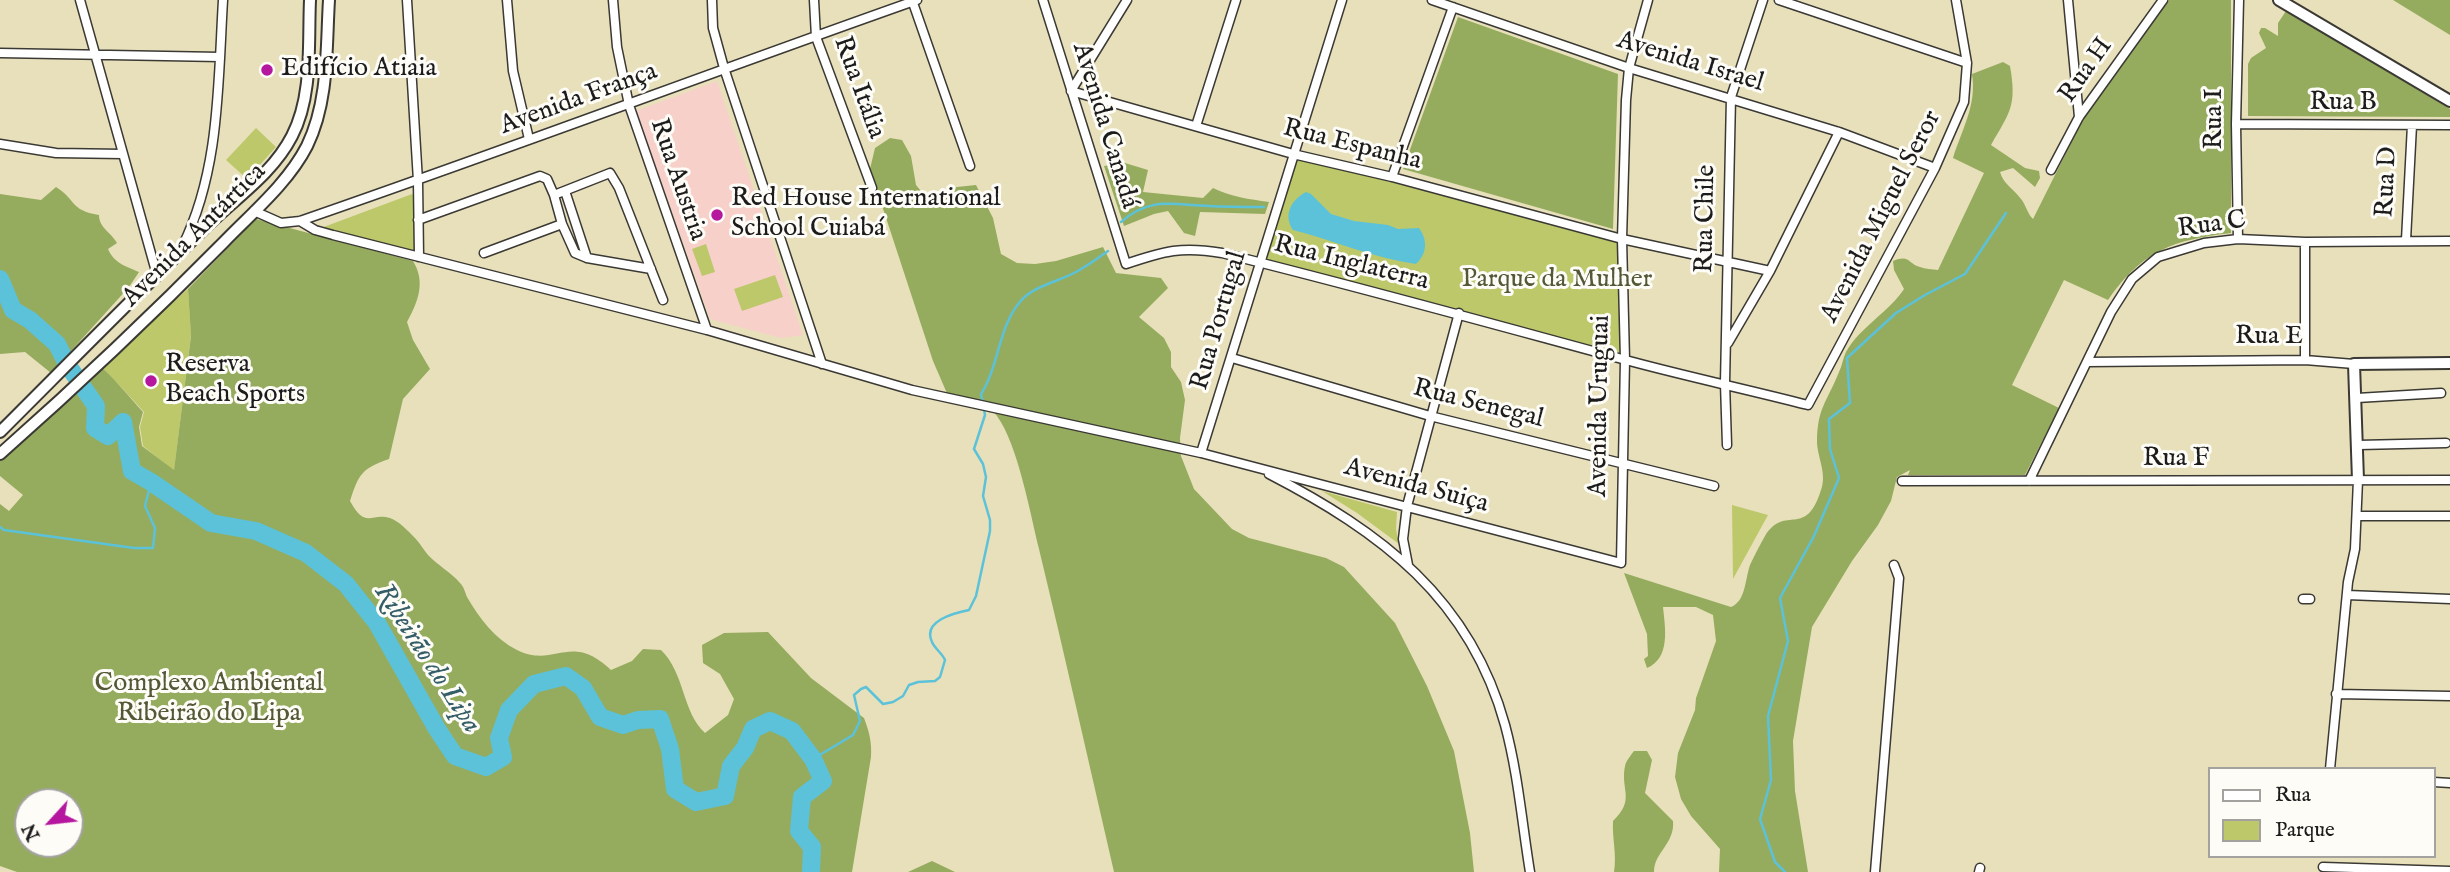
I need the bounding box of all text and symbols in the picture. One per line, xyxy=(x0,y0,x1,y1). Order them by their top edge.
street label: Avenida Israel xyxy=(1613,26,1767,100)
street label: Rua H xyxy=(2053,32,2121,110)
street label: Rua Itália xyxy=(825,33,891,143)
street label: Avenida Canadá xyxy=(1064,39,1144,213)
place label: Edifício Atiaia xyxy=(281,54,437,86)
street label: Avenida França xyxy=(496,57,662,143)
marker: Edifício Atiaia xyxy=(259,62,275,78)
street label: Rua I xyxy=(2200,88,2232,150)
street label: Rua B xyxy=(2309,88,2377,120)
street label: Avenida Miguel Seror xyxy=(1815,106,1949,328)
street label: Rua Espanha xyxy=(1280,114,1424,178)
street label: Rua Austria xyxy=(642,115,712,245)
street label: Rua D xyxy=(2371,146,2405,218)
street label: Avenida Antártica xyxy=(116,157,274,315)
street label: Rua Chile xyxy=(1690,165,1724,273)
place label: Red House International School Cuiabá xyxy=(731,184,1001,246)
street label: Rua C xyxy=(2176,206,2248,246)
marker: Red House International School Cuiabá xyxy=(709,207,725,223)
street label: Rua Inglaterra xyxy=(1270,230,1432,298)
street label: Rua Portugal xyxy=(1185,248,1255,394)
park label: Parque da Mulher xyxy=(1462,265,1652,297)
street label: Avenida Uruguai xyxy=(1584,315,1618,497)
street label: Rua E xyxy=(2235,322,2303,354)
place label: Reserva Beach Sports xyxy=(165,350,305,412)
marker: Reserva Beach Sports xyxy=(143,373,159,389)
street label: Rua Senegal xyxy=(1409,374,1547,436)
street label: Rua F xyxy=(2143,444,2209,476)
street label: Avenida Suiça xyxy=(1341,453,1491,521)
water label: Ribeirão do Lipa xyxy=(365,578,487,740)
park label: Complexo Ambiental Ribeirão do Lipa xyxy=(95,669,323,730)
legend xyxy=(2208,767,2436,858)
text: Rua xyxy=(2275,782,2311,809)
north arrow xyxy=(14,788,84,858)
text: Parque xyxy=(2275,817,2335,844)
text: N xyxy=(18,819,47,844)

